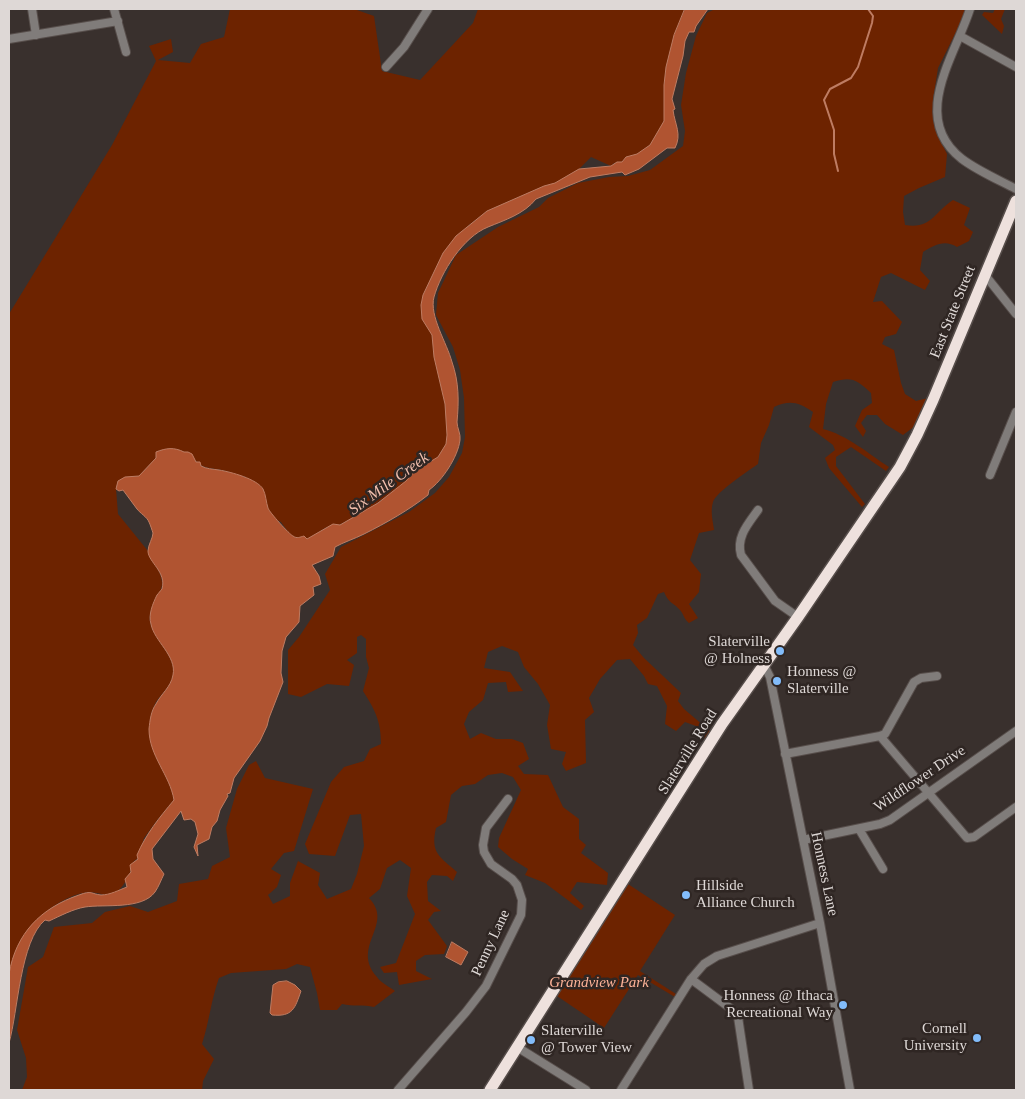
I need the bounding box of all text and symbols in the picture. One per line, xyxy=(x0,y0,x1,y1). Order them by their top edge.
street label: East State Street xyxy=(926,263,980,361)
water label: Six Mile Creek xyxy=(345,448,433,520)
place label: Slaterville @ Holness xyxy=(704,633,770,668)
marker: Slaterville @ Holness xyxy=(774,645,786,657)
place label: Honness @ Slaterville xyxy=(787,663,856,698)
marker: Honness @ Slaterville xyxy=(771,675,783,687)
street label: Slaterville Road xyxy=(655,706,721,798)
street label: Wildflower Drive xyxy=(871,742,969,816)
street label: Honness Lane xyxy=(806,830,842,918)
place label: Hillside Alliance Church xyxy=(696,877,795,912)
marker: Hillside Alliance Church xyxy=(680,889,692,901)
street label: Penny Lane xyxy=(468,907,514,979)
park label: Grandview Park xyxy=(549,974,649,992)
place label: Honness @ Ithaca Recreational Way xyxy=(723,987,833,1022)
marker: Honness @ Ithaca Recreational Way xyxy=(837,999,849,1011)
place label: Cornell University xyxy=(904,1020,967,1055)
place label: Slaterville @ Tower View xyxy=(541,1022,632,1057)
marker: Cornell University xyxy=(971,1032,983,1044)
marker: Slaterville @ Tower View xyxy=(525,1034,537,1046)

